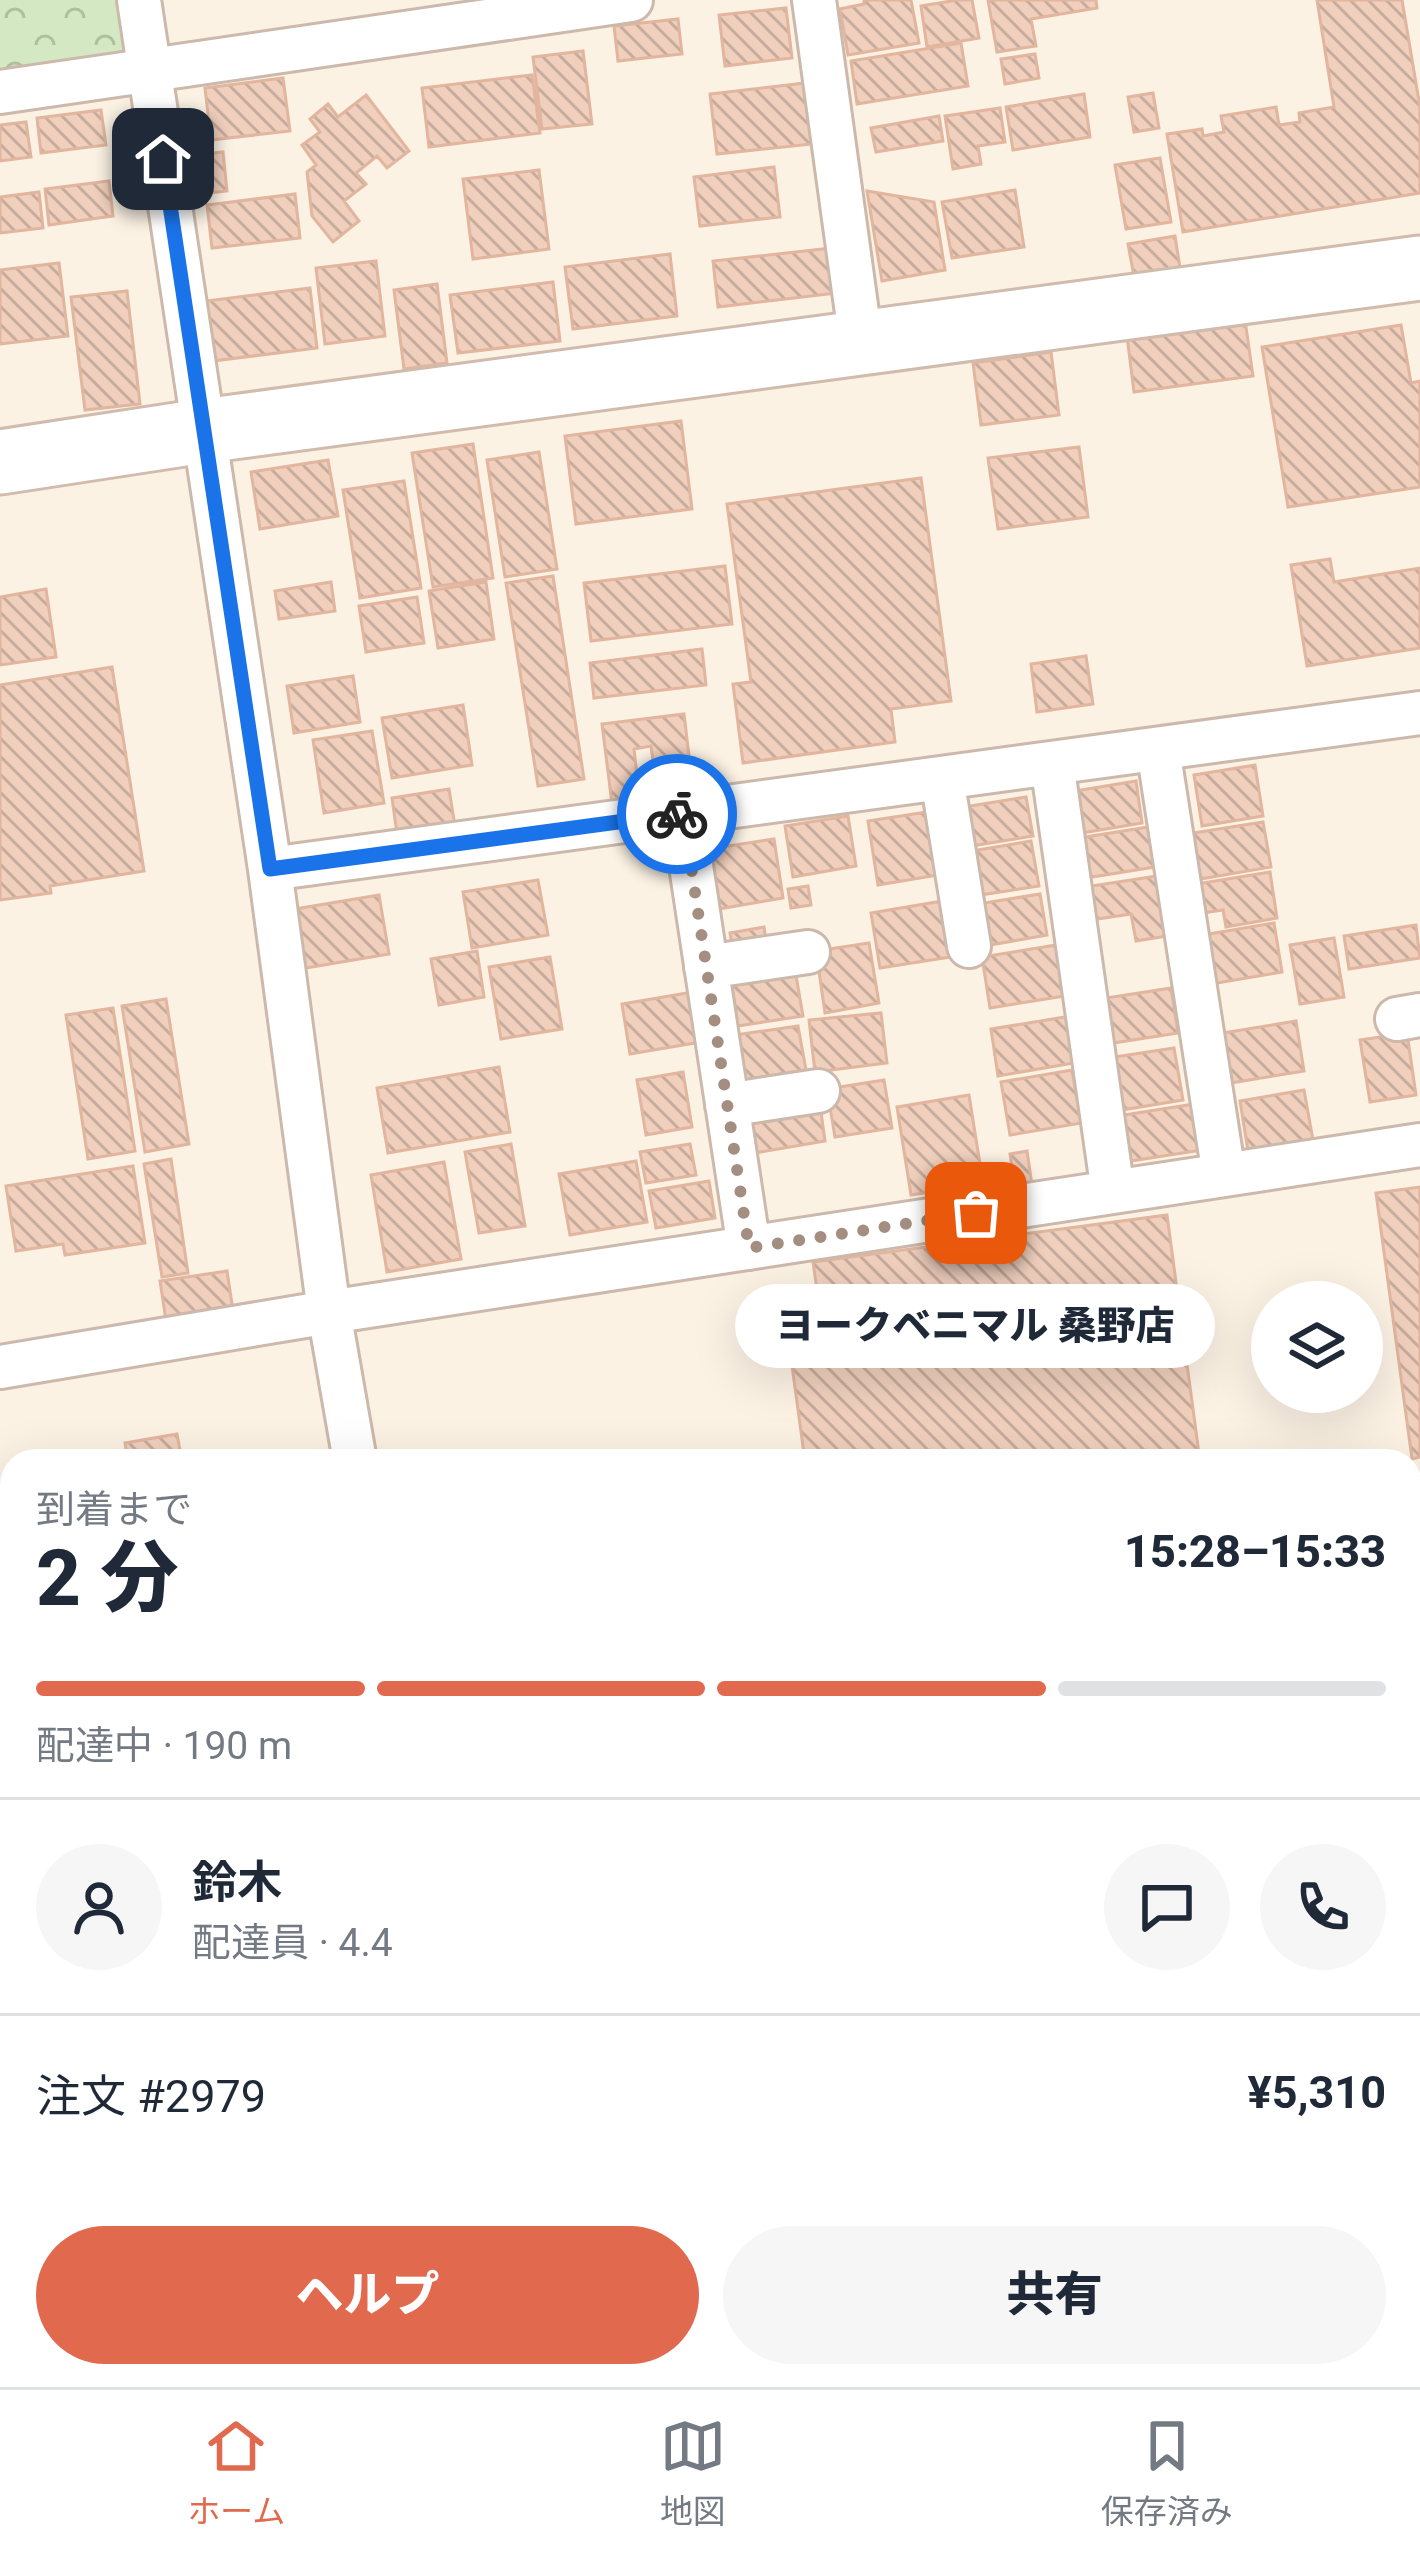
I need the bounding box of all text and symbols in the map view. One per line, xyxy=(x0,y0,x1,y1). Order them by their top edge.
pin xyxy=(112,108,214,210)
icon: home xyxy=(130,126,196,192)
courier xyxy=(617,754,737,874)
icon: bike xyxy=(644,781,710,847)
pin xyxy=(925,1162,1027,1264)
icon: bag xyxy=(943,1180,1009,1246)
map controls xyxy=(1251,1281,1383,1413)
button: layers xyxy=(1251,1281,1383,1413)
callout: ヨークベニマル 桑野店 xyxy=(736,1285,1216,1369)
text: ヨークベニマル 桑野店 xyxy=(775,1303,1175,1349)
text: 到着まで xyxy=(36,1487,192,1533)
text: 15:28–15:33 xyxy=(1124,1525,1386,1578)
text: 2 分 xyxy=(36,1533,178,1624)
text: 配達中 · 190 m xyxy=(36,1723,292,1769)
button: person xyxy=(36,1844,162,1970)
button: chat xyxy=(1104,1844,1230,1970)
button: phone xyxy=(1260,1844,1386,1970)
text: 鈴木 xyxy=(192,1856,282,1909)
text: 配達員 · 4.4 xyxy=(192,1920,393,1966)
text: ¥5,310 xyxy=(1248,2066,1386,2119)
text: 注文 #2979 xyxy=(36,2070,266,2123)
button: ヘルプ xyxy=(36,2226,699,2364)
button: 共有 xyxy=(723,2226,1386,2364)
tab: ホーム xyxy=(187,2413,285,2533)
tab: 地図 xyxy=(660,2413,726,2533)
tab: 保存済み xyxy=(1101,2413,1233,2533)

